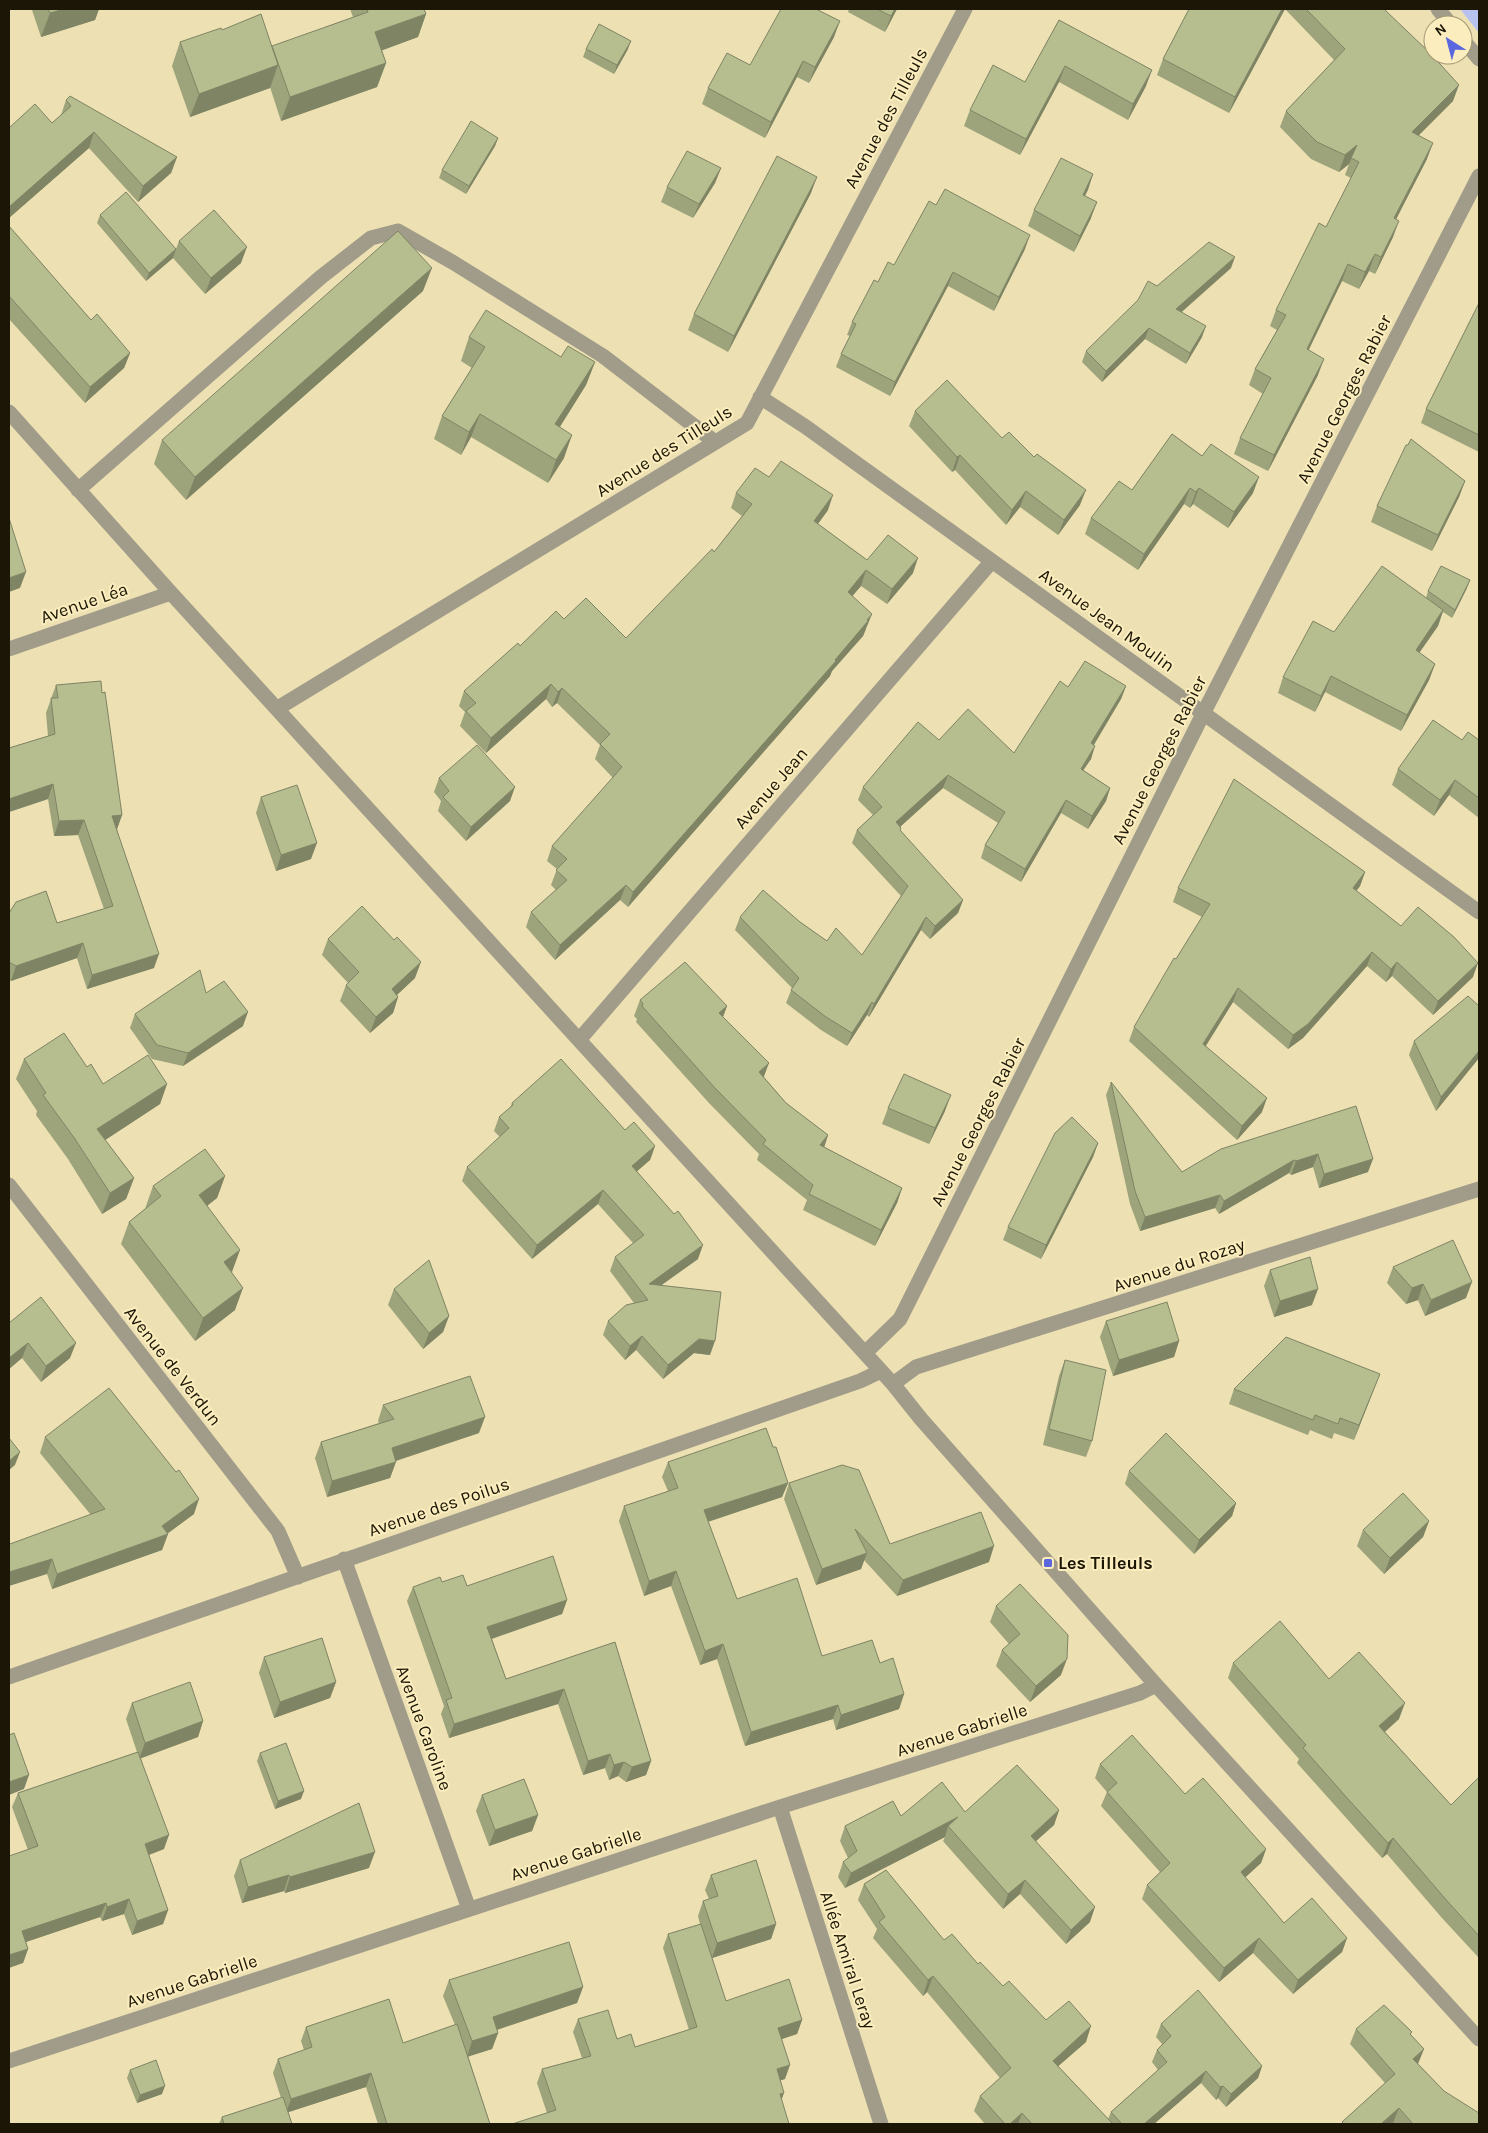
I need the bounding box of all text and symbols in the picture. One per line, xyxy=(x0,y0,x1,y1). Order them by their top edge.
north arrow xyxy=(1423,15,1473,65)
text: N xyxy=(1432,20,1450,40)
street label: Avenue des Tilleuls xyxy=(840,44,932,192)
street label: Avenue Georges Rabier xyxy=(1292,311,1396,487)
street label: Avenue des Tilleuls xyxy=(592,400,736,502)
street label: Avenue Jean Moulin xyxy=(1035,563,1179,677)
street label: Avenue Léa xyxy=(37,578,131,628)
street label: Avenue Georges Rabier xyxy=(1107,672,1211,848)
street label: Avenue Jean xyxy=(730,743,812,833)
street label: Avenue Georges Rabier xyxy=(926,1034,1030,1210)
street label: Avenue du Rozay xyxy=(1110,1233,1248,1297)
street label: Avenue de Verdun xyxy=(120,1302,226,1430)
street label: Avenue des Poilus xyxy=(366,1473,512,1541)
place label: Les Tilleuls xyxy=(1058,1552,1153,1574)
marker: Les Tilleuls xyxy=(1042,1557,1054,1569)
street label: Avenue Caroline xyxy=(391,1663,457,1793)
street label: Avenue Gabrielle xyxy=(894,1699,1030,1761)
street label: Avenue Gabrielle xyxy=(508,1823,644,1885)
street label: Allée Amiral Leray xyxy=(815,1888,881,2032)
street label: Avenue Gabrielle xyxy=(124,1950,260,2012)

